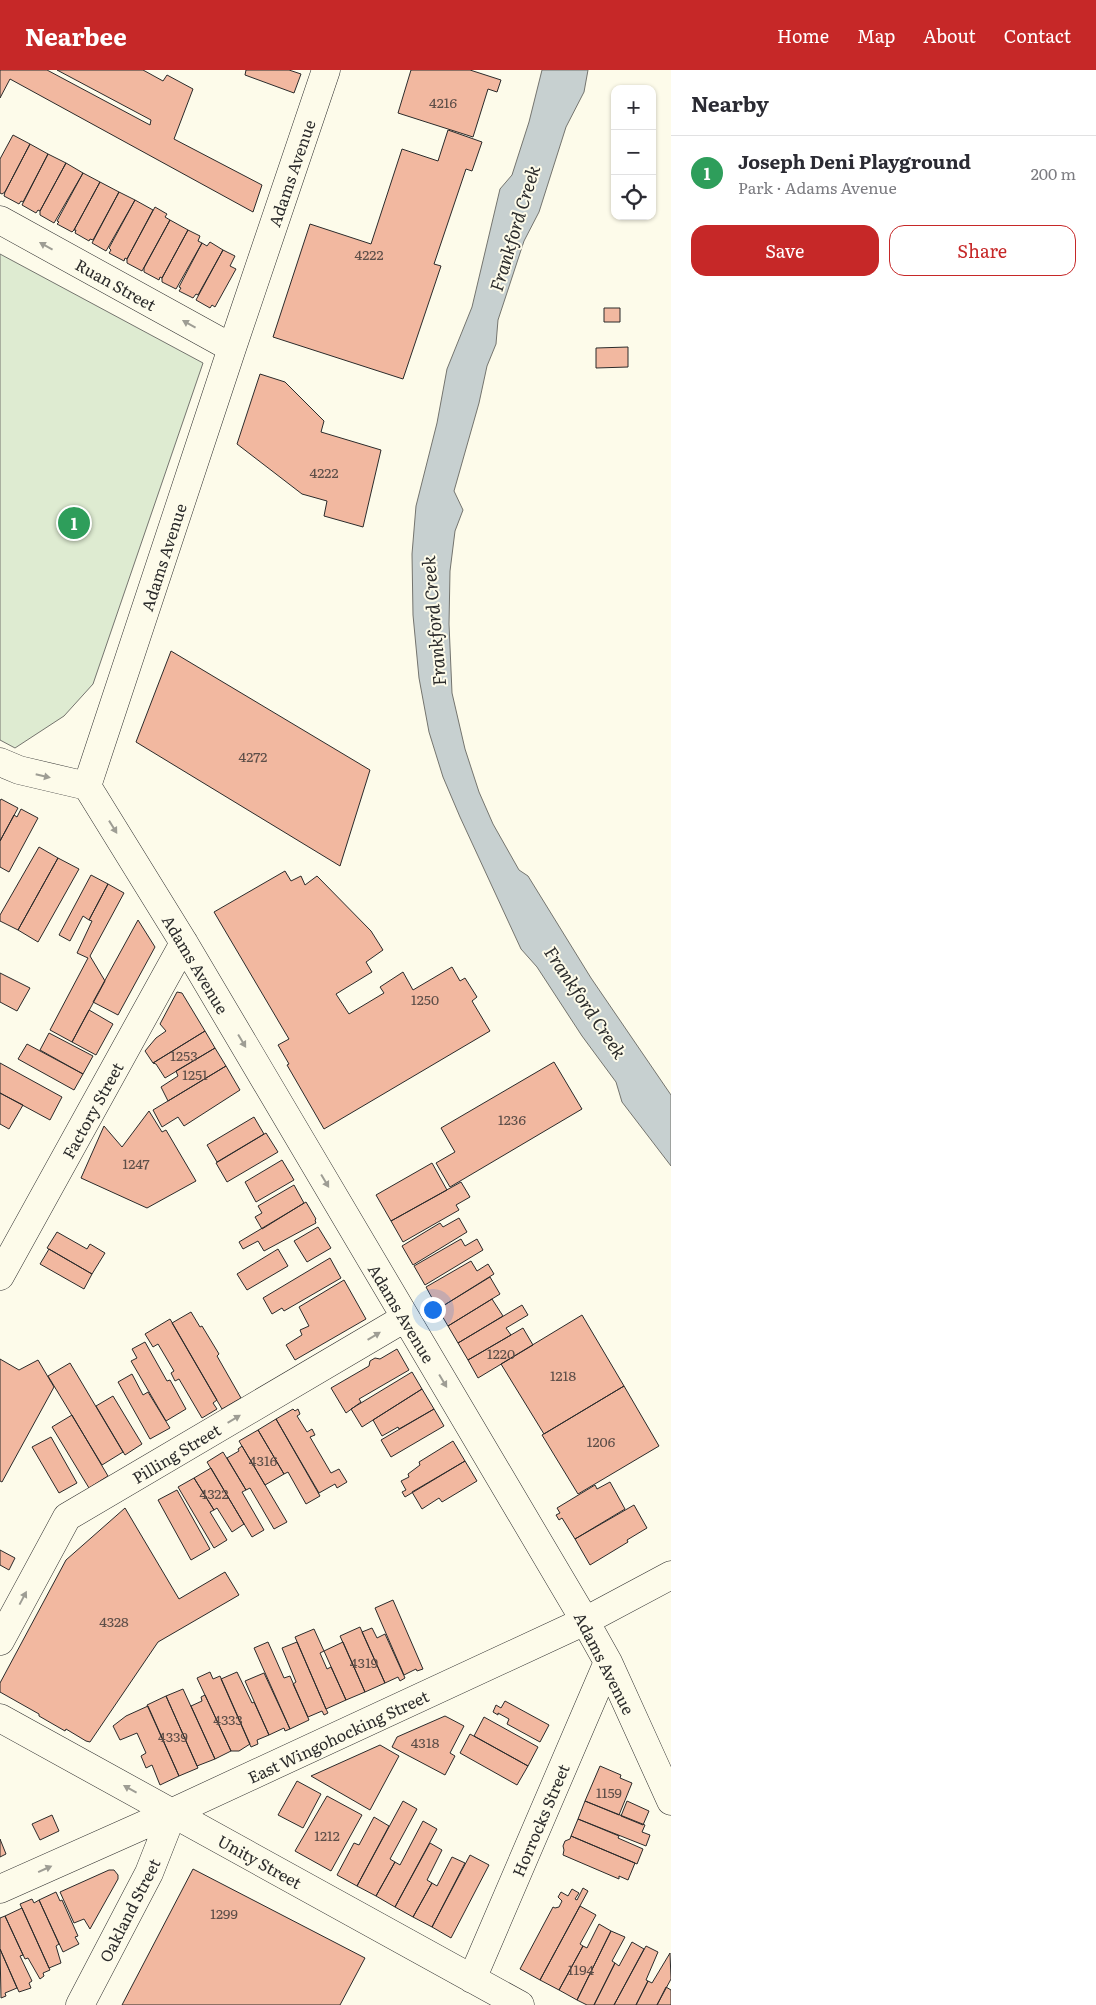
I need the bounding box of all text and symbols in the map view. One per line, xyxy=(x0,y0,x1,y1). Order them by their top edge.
text: Nearbee xyxy=(25,18,127,53)
text: Home xyxy=(777,22,829,49)
text: Map xyxy=(857,22,895,49)
text: About xyxy=(923,22,976,49)
text: Contact xyxy=(1004,22,1071,49)
map controls xyxy=(611,85,656,220)
button: + xyxy=(611,85,656,130)
text: Nearby xyxy=(691,87,769,118)
house number: 4216 xyxy=(429,92,457,112)
street label: Adams Avenue xyxy=(261,116,321,230)
button: − xyxy=(611,130,656,175)
text: Joseph Deni Playground xyxy=(738,147,971,175)
water label: Frankford Creek xyxy=(482,161,546,294)
text: 1 xyxy=(704,161,710,185)
text: 200 m xyxy=(1031,161,1076,185)
button: locate xyxy=(611,175,656,220)
text: Park · Adams Avenue xyxy=(738,175,897,199)
button: Save xyxy=(691,225,879,276)
button: Share xyxy=(889,225,1076,276)
one-way arrow xyxy=(39,242,54,250)
house number: 4222 xyxy=(354,244,384,264)
street label: Ruan Street xyxy=(71,252,161,316)
one-way arrow xyxy=(182,320,196,328)
house number: 4222 xyxy=(309,462,339,482)
street label: Adams Avenue xyxy=(134,500,192,614)
pin: 1 xyxy=(58,504,90,542)
water label: Frankford Creek xyxy=(414,555,452,687)
house number: 4272 xyxy=(239,746,267,766)
one-way arrow xyxy=(35,772,51,780)
one-way arrow xyxy=(108,821,117,834)
street label: Adams Avenue xyxy=(157,910,235,1018)
water label: Frankford Creek xyxy=(538,940,634,1064)
house number: 1250 xyxy=(411,989,439,1009)
one-way arrow xyxy=(238,1034,246,1049)
house number: 1253 xyxy=(170,1045,198,1065)
street label: Factory Street xyxy=(56,1057,129,1163)
house number: 1251 xyxy=(182,1064,208,1084)
house number: 1236 xyxy=(498,1109,526,1129)
house number: 1247 xyxy=(122,1153,150,1173)
one-way arrow xyxy=(320,1175,329,1188)
street label: Adams Avenue xyxy=(363,1259,441,1367)
your location xyxy=(420,1297,446,1323)
one-way arrow xyxy=(367,1332,380,1341)
house number: 1220 xyxy=(487,1343,515,1363)
house number: 1218 xyxy=(550,1365,576,1385)
one-way arrow xyxy=(439,1374,447,1389)
one-way arrow xyxy=(226,1415,241,1423)
street label: Pilling Street xyxy=(127,1417,225,1489)
house number: 1206 xyxy=(587,1431,616,1451)
house number: 4316 xyxy=(249,1450,278,1470)
house number: 4322 xyxy=(199,1483,229,1503)
one-way arrow xyxy=(19,1590,27,1605)
street label: Adams Avenue xyxy=(569,1608,641,1718)
house number: 4328 xyxy=(99,1611,129,1631)
house number: 4319 xyxy=(350,1652,378,1672)
street label: East Wingohocking Street xyxy=(243,1683,433,1789)
house number: 4333 xyxy=(213,1709,243,1729)
house number: 4339 xyxy=(158,1726,188,1746)
house number: 4318 xyxy=(411,1732,440,1752)
street label: Horrocks Street xyxy=(505,1759,575,1880)
house number: 1159 xyxy=(596,1782,622,1802)
one-way arrow xyxy=(123,1785,138,1793)
house number: 1212 xyxy=(314,1825,340,1845)
street label: Unity Street xyxy=(214,1828,307,1894)
street label: Oakland Street xyxy=(93,1853,166,1966)
one-way arrow xyxy=(38,1864,52,1872)
house number: 1299 xyxy=(210,1903,238,1923)
house number: 1194 xyxy=(568,1959,594,1979)

